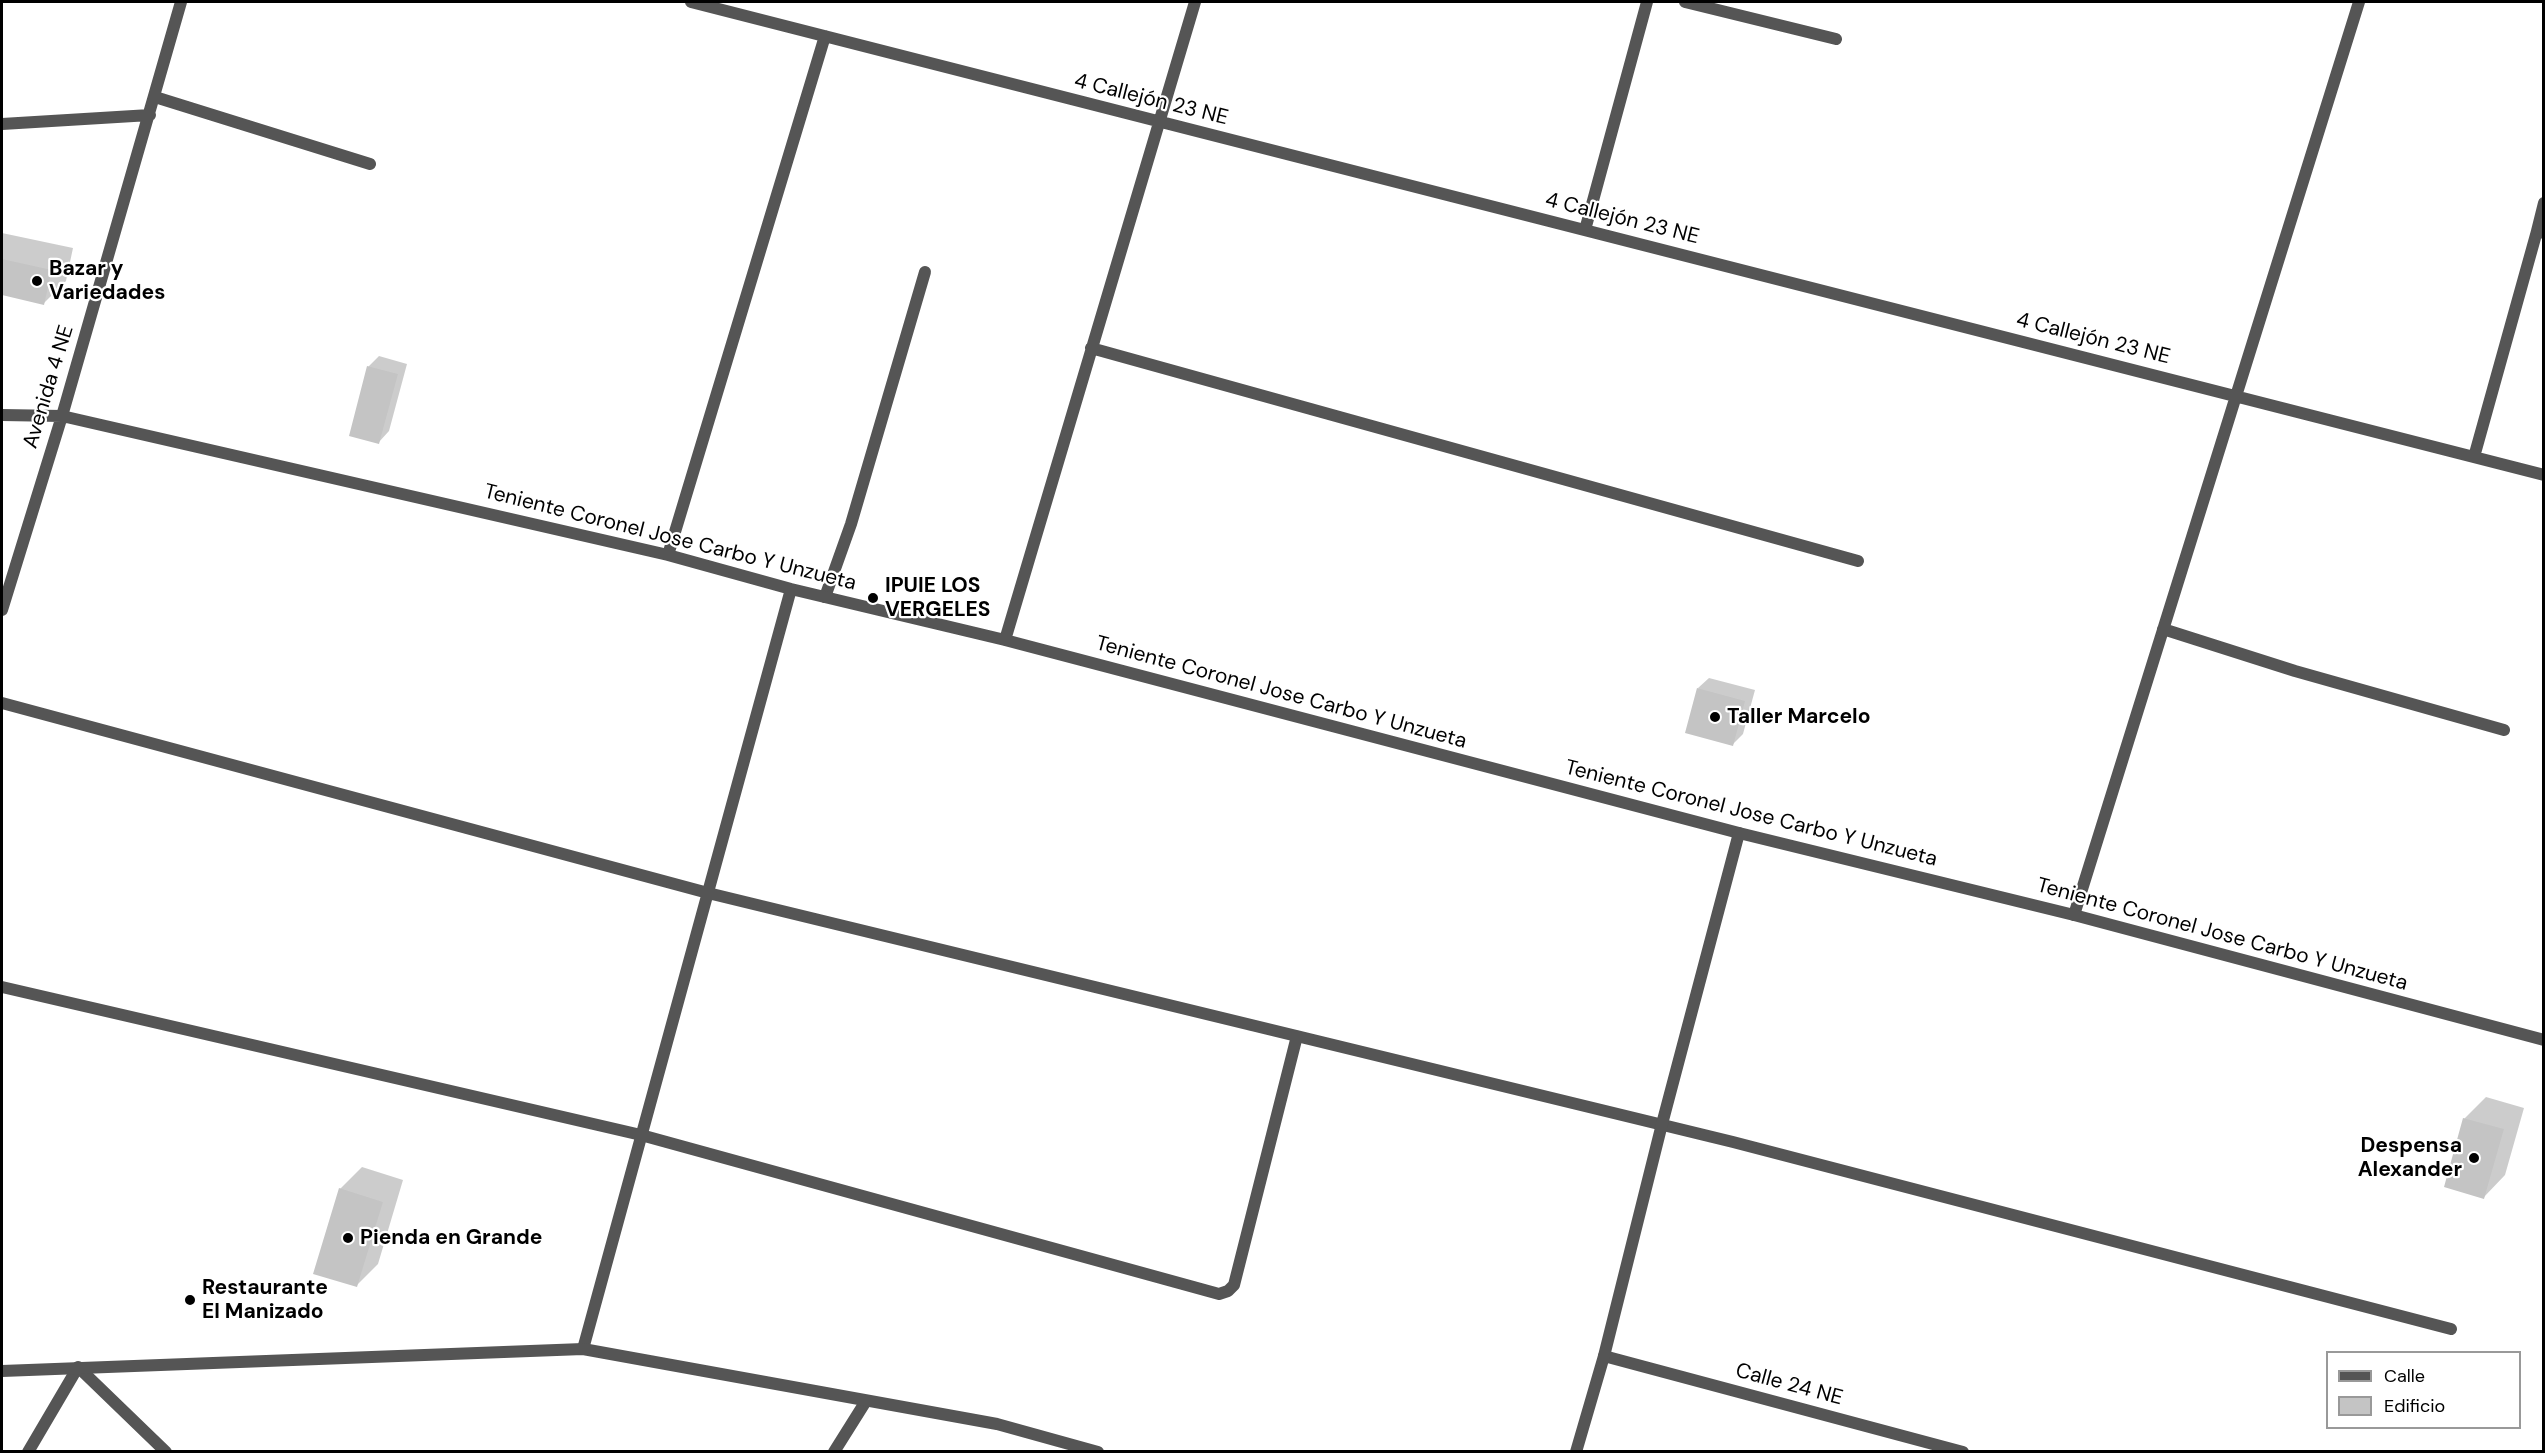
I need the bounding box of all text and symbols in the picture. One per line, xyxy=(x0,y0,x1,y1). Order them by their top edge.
street label: 4 Callejón 23 NE xyxy=(1071,69,1231,131)
street label: 4 Callejón 23 NE xyxy=(1542,188,1702,250)
place label: Bazar y Variedades xyxy=(49,256,165,306)
marker: Bazar y Variedades xyxy=(30,274,44,288)
street label: 4 Callejón 23 NE xyxy=(2013,308,2173,370)
street label: Avenida 4 NE xyxy=(18,322,80,452)
street label: Teniente Coronel Jose Carbo Y Unzueta xyxy=(481,479,859,597)
place label: IPUIE LOS VERGELES xyxy=(885,573,991,623)
marker: IPUIE LOS VERGELES xyxy=(866,591,880,605)
street label: Teniente Coronel Jose Carbo Y Unzueta xyxy=(1093,631,1469,755)
place label: Taller Marcelo xyxy=(1727,704,1871,730)
marker: Taller Marcelo xyxy=(1708,710,1722,724)
street label: Teniente Coronel Jose Carbo Y Unzueta xyxy=(1562,755,1940,873)
street label: Teniente Coronel Jose Carbo Y Unzueta xyxy=(2034,873,2410,997)
place label: Despensa Alexander xyxy=(2358,1133,2462,1183)
marker: Despensa Alexander xyxy=(2467,1151,2481,1165)
place label: Pienda en Grande xyxy=(360,1225,542,1251)
marker: Pienda en Grande xyxy=(341,1231,355,1245)
place label: Restaurante El Manizado xyxy=(202,1275,328,1325)
marker: Restaurante El Manizado xyxy=(183,1293,197,1307)
legend xyxy=(2326,1351,2521,1429)
street label: Calle 24 NE xyxy=(1733,1359,1845,1411)
text: Calle xyxy=(2384,1364,2425,1388)
text: Edificio xyxy=(2384,1394,2445,1418)

